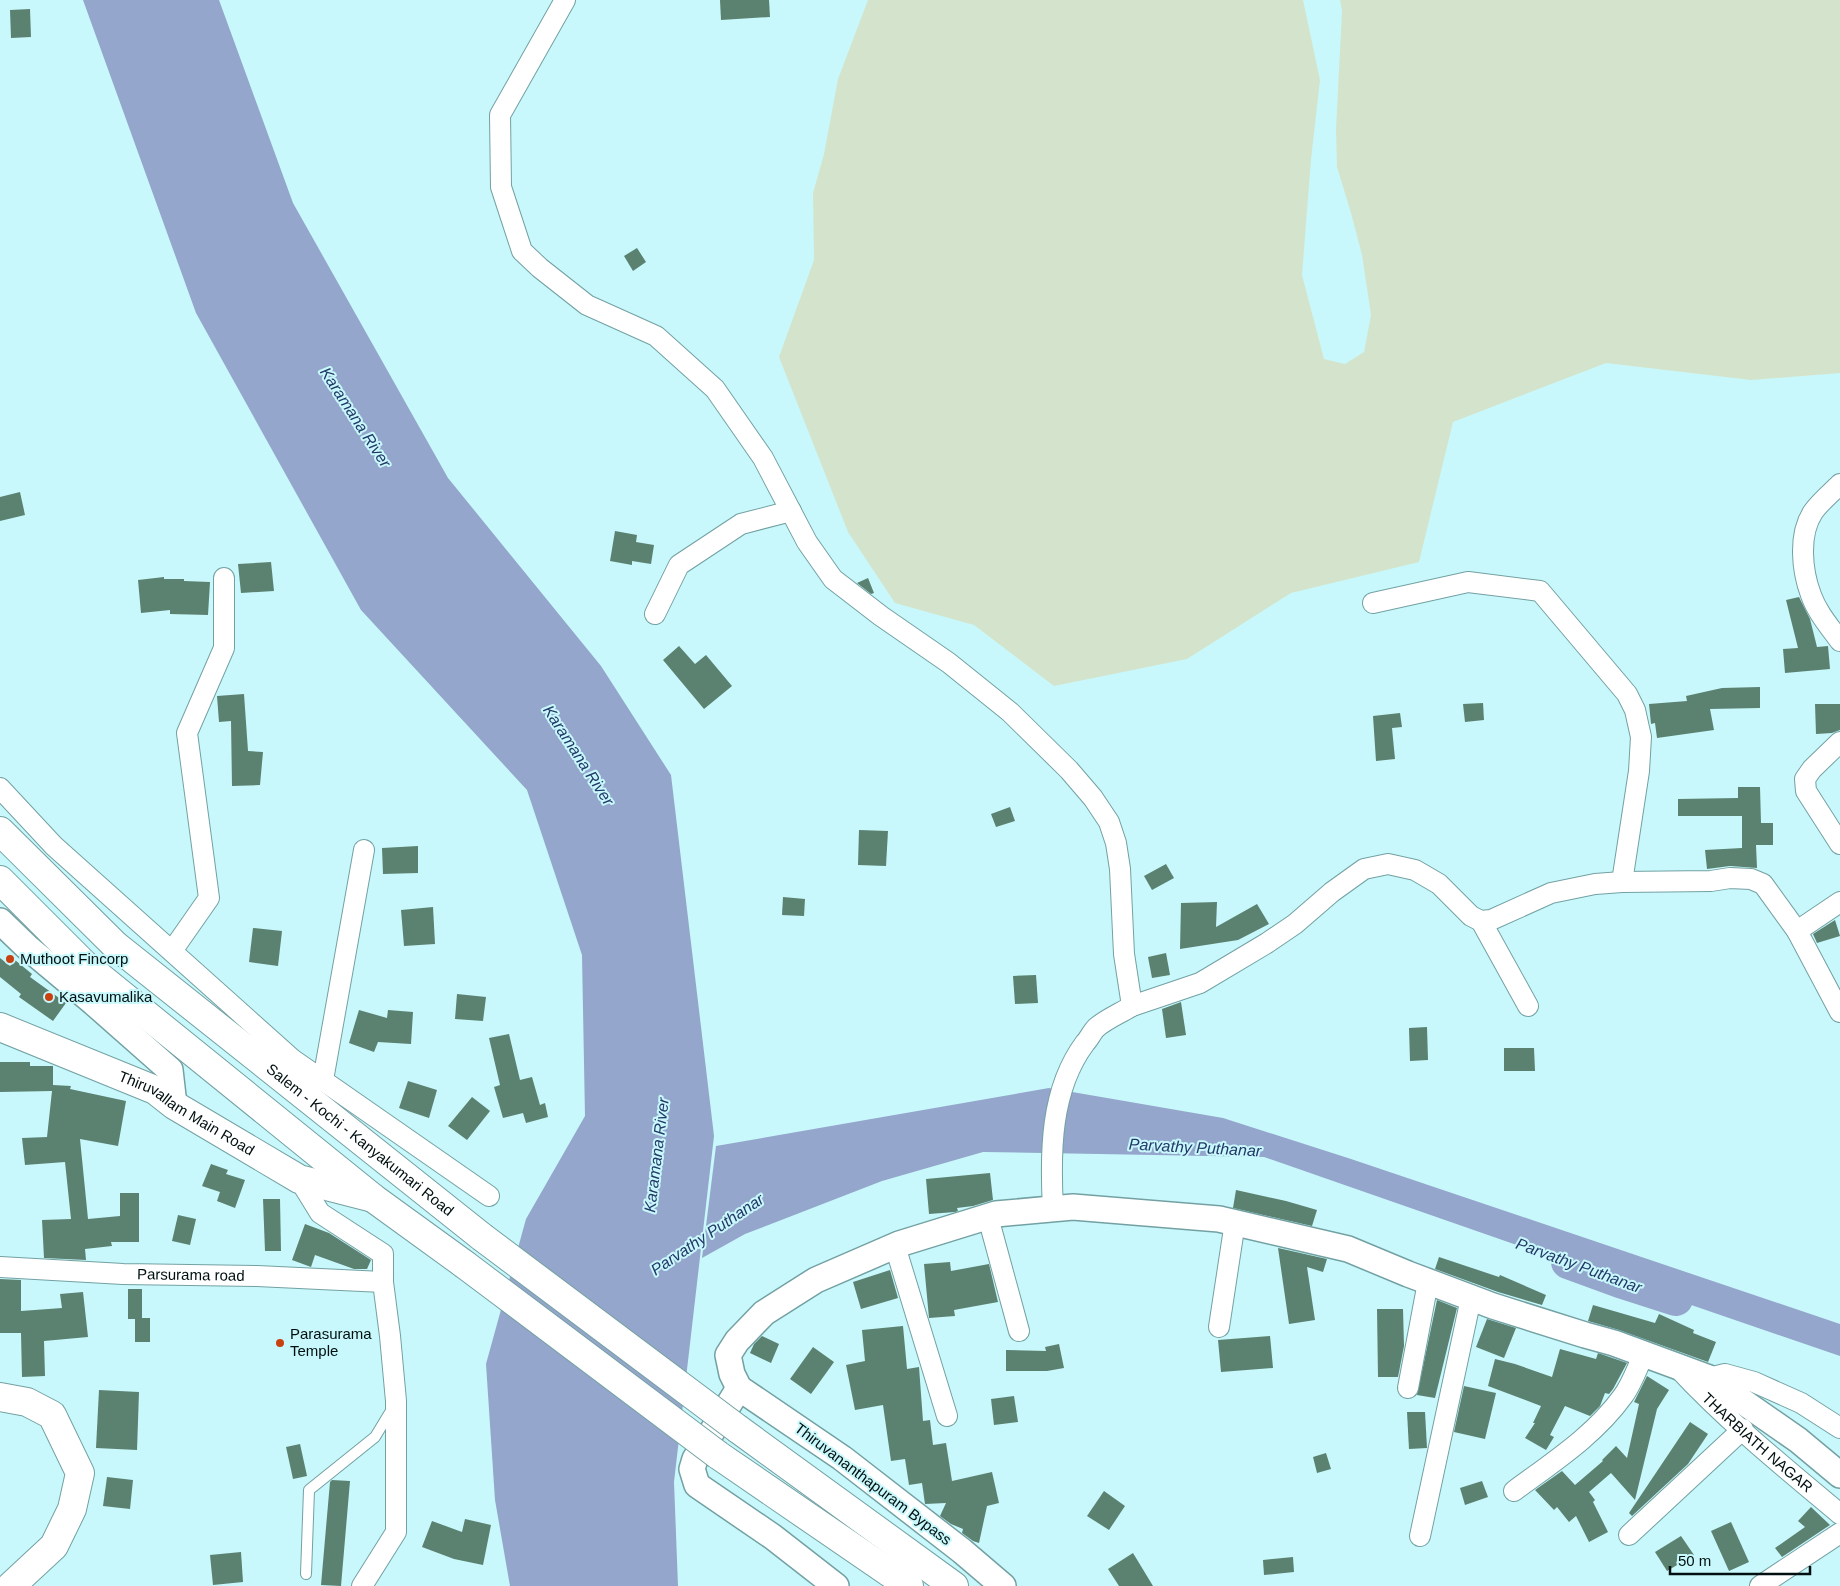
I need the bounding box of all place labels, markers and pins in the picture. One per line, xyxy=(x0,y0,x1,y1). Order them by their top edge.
place label: Muthoot Fincorp xyxy=(20,950,128,967)
marker: Muthoot Fincorp xyxy=(4,953,16,965)
place label: Kasavumalika xyxy=(59,988,153,1005)
marker: Kasavumalika xyxy=(43,991,55,1003)
place label: Parasurama Temple xyxy=(290,1325,372,1359)
marker: Parasurama Temple xyxy=(274,1337,286,1349)

